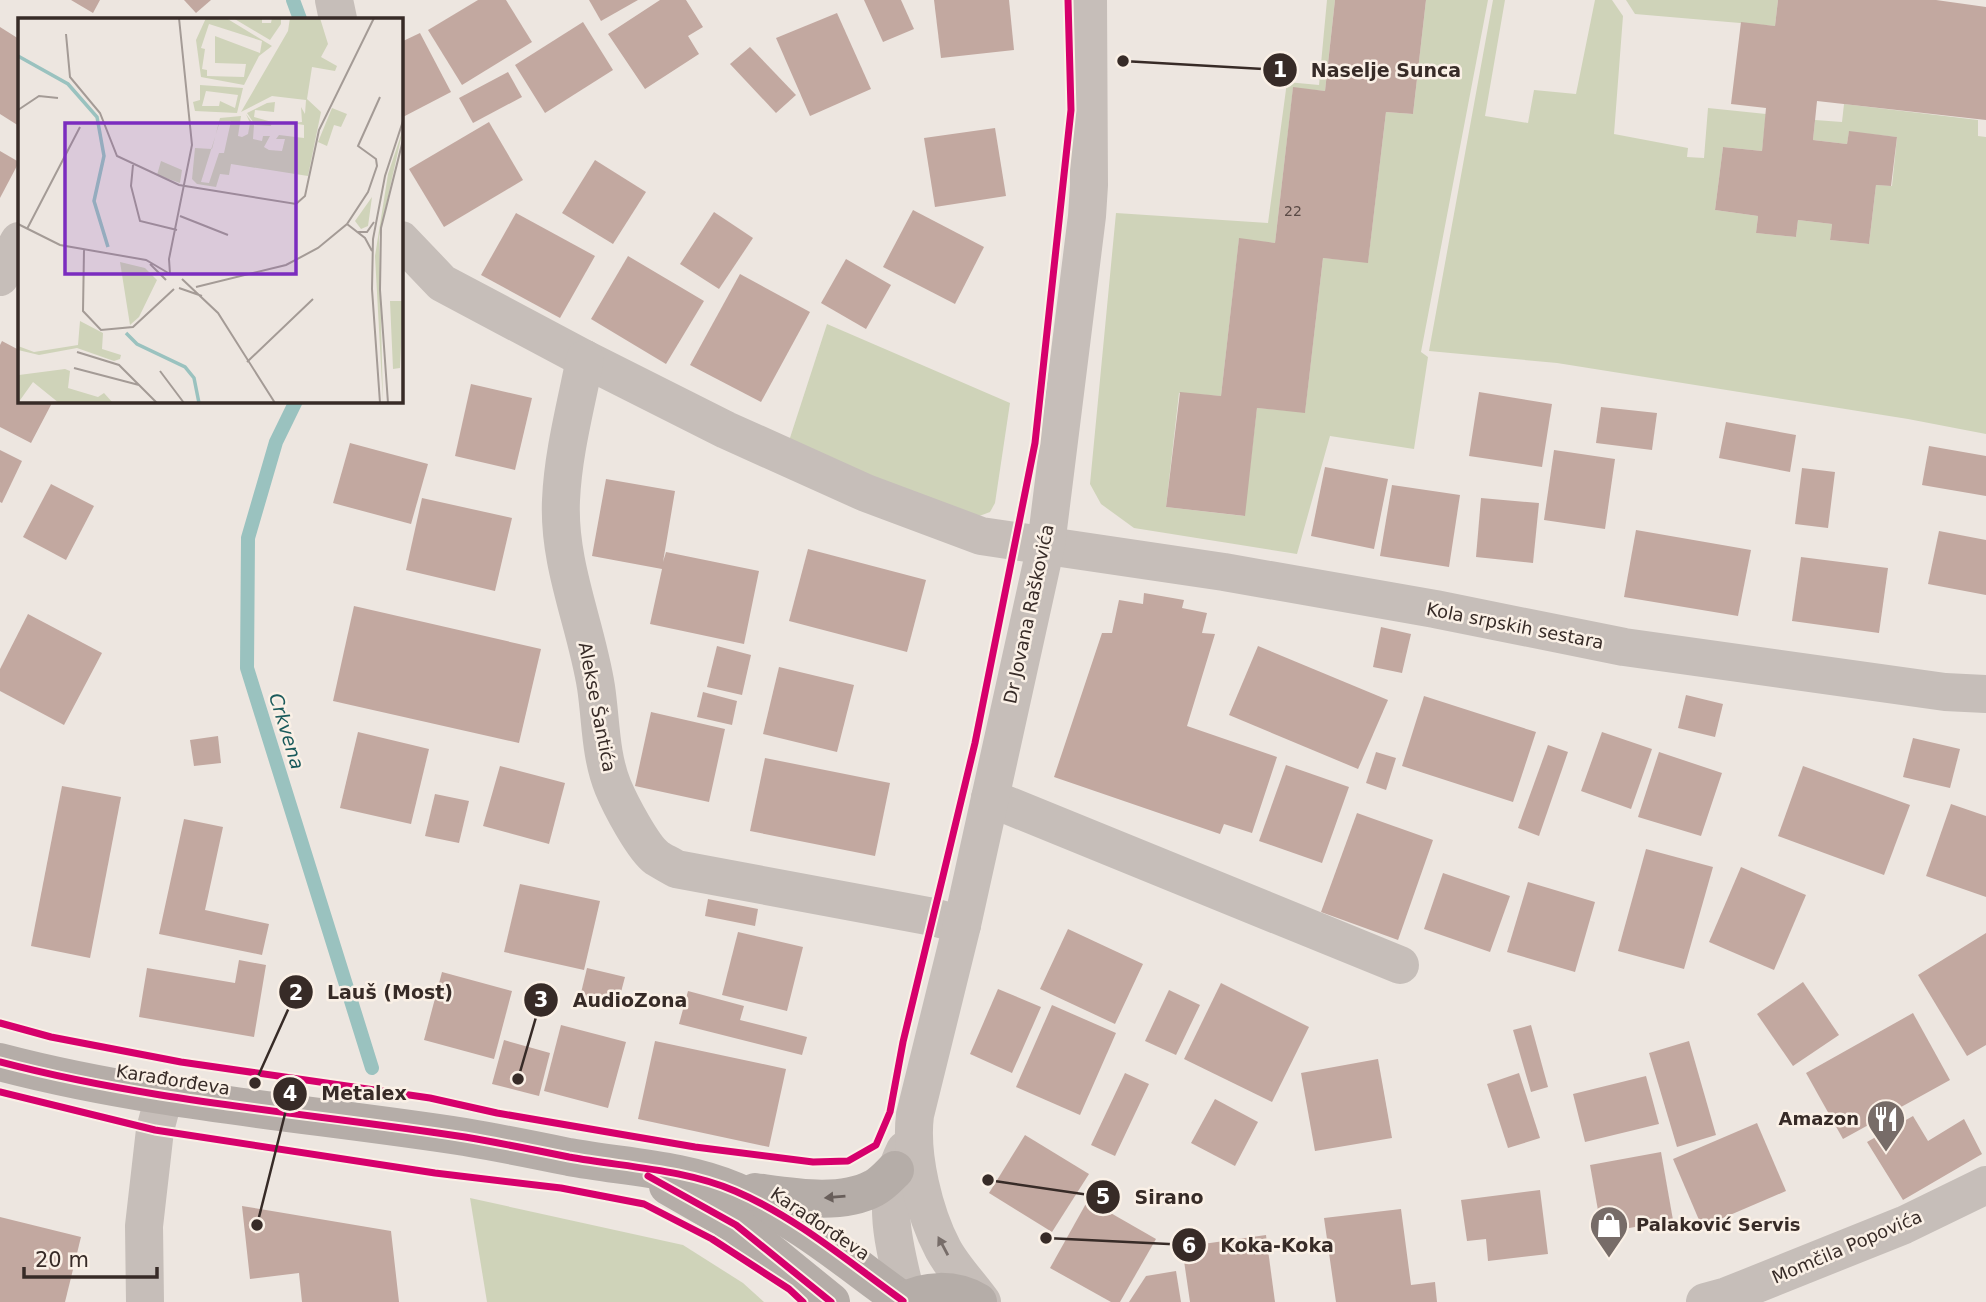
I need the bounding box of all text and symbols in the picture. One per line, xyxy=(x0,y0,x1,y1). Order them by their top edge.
inset map xyxy=(18,18,402,402)
callout: Naselje Sunca xyxy=(1262,50,1476,90)
text: 1 xyxy=(1273,58,1287,82)
text: Naselje Sunca xyxy=(1311,59,1461,81)
house number: 22 xyxy=(1284,203,1302,219)
street label: Dr Jovana Raškovića xyxy=(999,522,1058,706)
street label: Kola srpskih sestara xyxy=(1425,598,1606,653)
street label: Alekse Šantića xyxy=(575,640,620,774)
water label: Crkvena xyxy=(265,690,309,772)
callout: Lauš (Most) xyxy=(278,972,467,1012)
callout: AudioZona xyxy=(524,980,701,1020)
text: 2 xyxy=(289,981,303,1005)
text: Lauš (Most) xyxy=(327,981,453,1003)
text: 3 xyxy=(534,988,548,1012)
text: AudioZona xyxy=(573,989,687,1011)
street label: Karađorđeva xyxy=(115,1060,232,1099)
callout: Metalex xyxy=(273,1074,421,1114)
text: 4 xyxy=(283,1082,297,1106)
text: Metalex xyxy=(321,1082,407,1104)
restaurant icon: Amazon xyxy=(1865,1098,1907,1153)
place label: Amazon xyxy=(1779,1108,1859,1129)
callout: Sirano xyxy=(1085,1177,1217,1217)
street label: Karađorđeva xyxy=(767,1183,874,1264)
text: 5 xyxy=(1096,1185,1110,1209)
text: Sirano xyxy=(1135,1186,1203,1208)
one-way arrow xyxy=(824,1192,846,1203)
shop icon: Palaković Servis xyxy=(1588,1204,1630,1259)
street label: Momčila Popovića xyxy=(1769,1205,1925,1288)
place label: Palaković Servis xyxy=(1636,1214,1801,1235)
callout: Koka-Koka xyxy=(1171,1225,1348,1265)
text: 6 xyxy=(1182,1234,1196,1258)
text: Koka-Koka xyxy=(1220,1234,1334,1256)
scale bar xyxy=(24,1236,158,1280)
one-way arrow xyxy=(937,1237,949,1256)
text: 20 m xyxy=(35,1248,89,1272)

